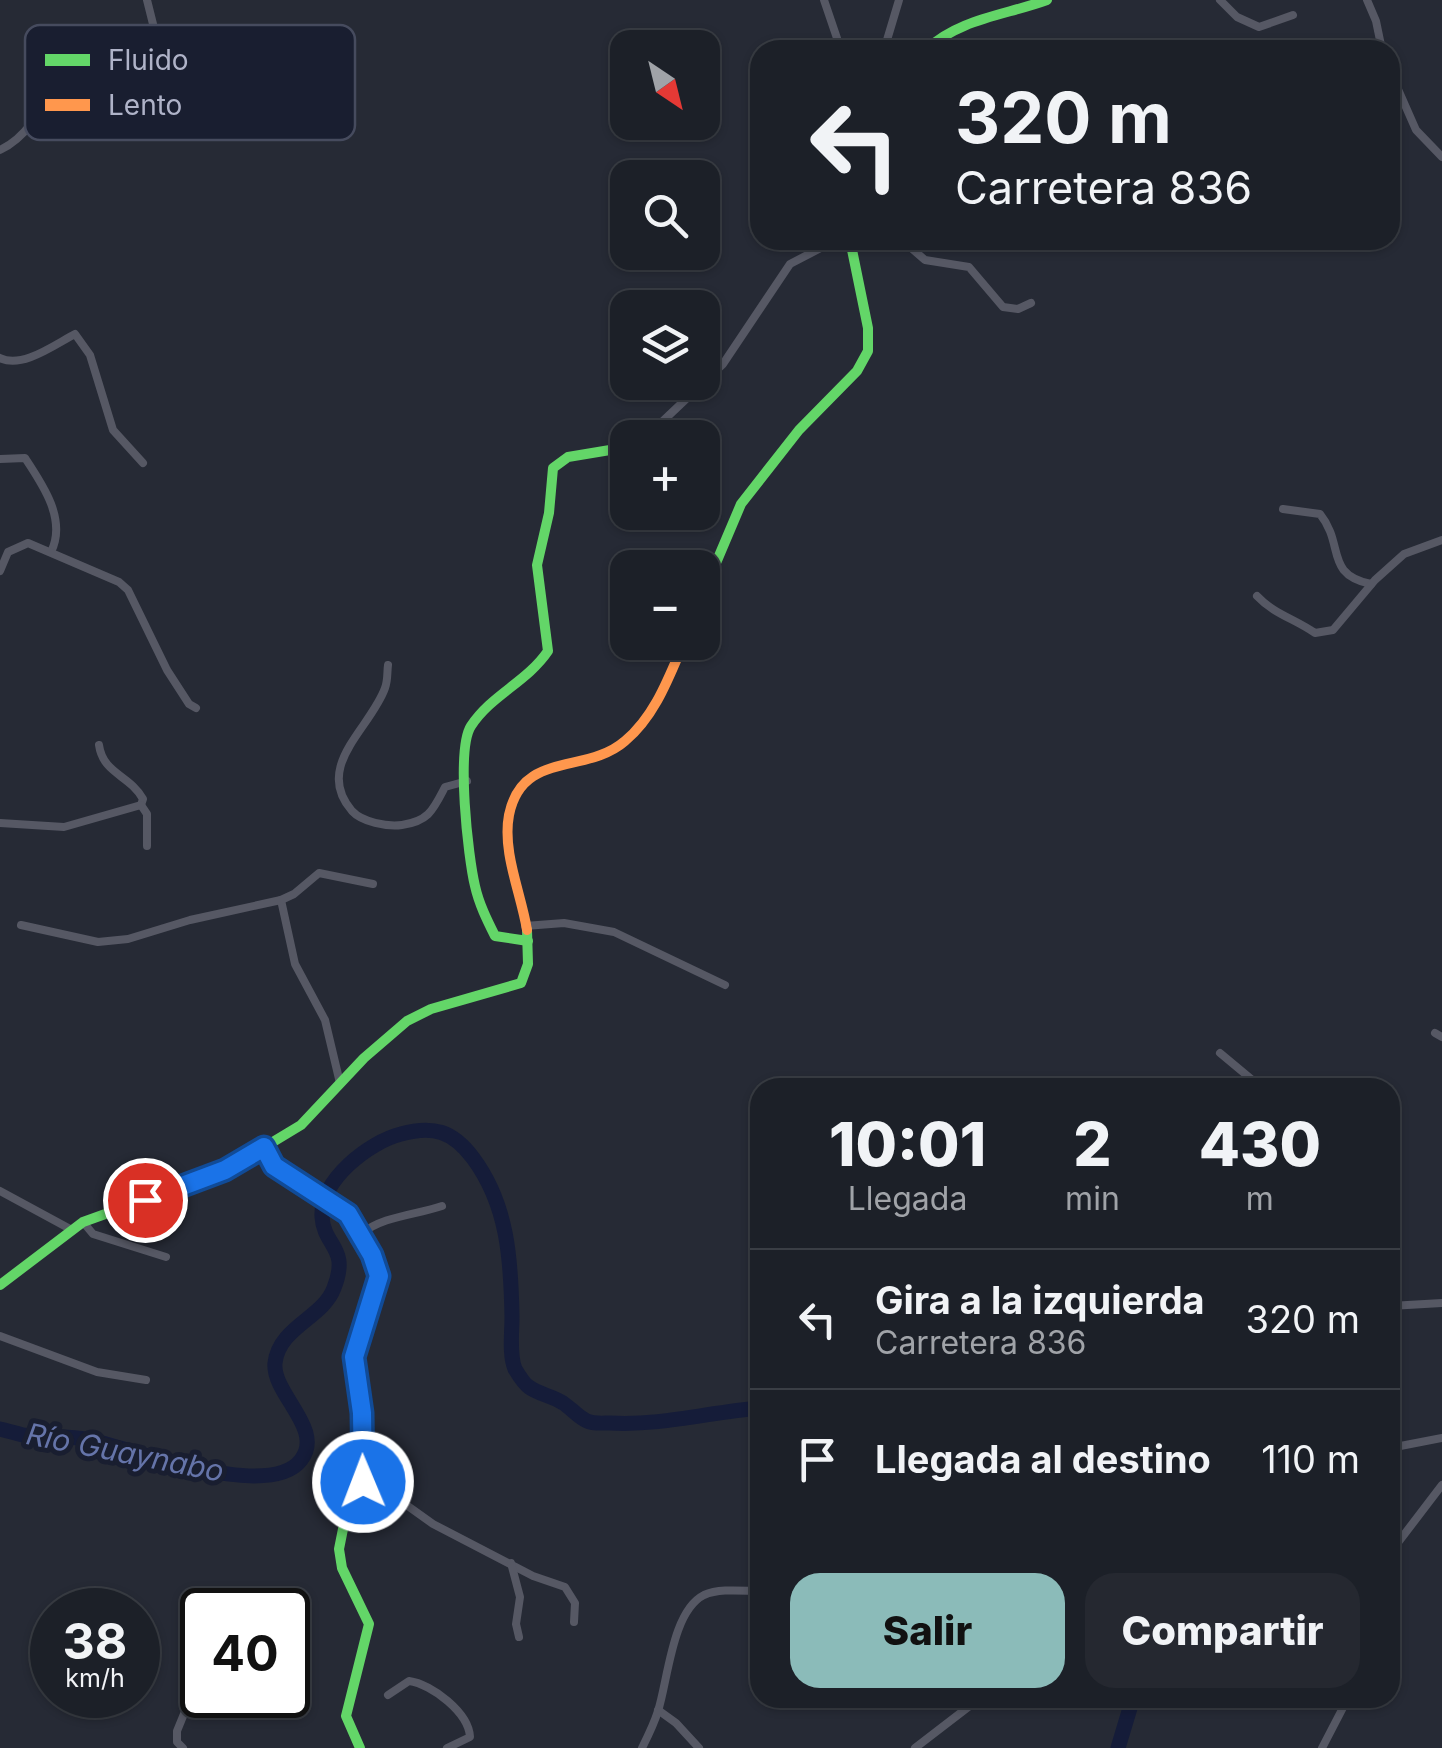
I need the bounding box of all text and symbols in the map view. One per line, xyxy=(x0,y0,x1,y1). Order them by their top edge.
legend xyxy=(25,25,355,140)
north arrow xyxy=(610,30,720,140)
map controls xyxy=(610,30,720,660)
text: Fluido xyxy=(108,43,189,77)
text: 320 m xyxy=(955,75,1172,160)
icon: left xyxy=(790,80,920,210)
text: Lento xyxy=(108,88,182,122)
button: search xyxy=(610,160,720,270)
text: Carretera 836 xyxy=(955,160,1252,215)
button: layers xyxy=(610,290,720,400)
button: + xyxy=(610,420,720,530)
button: − xyxy=(610,550,720,660)
text: 10:01 xyxy=(829,1108,986,1180)
text: 2 xyxy=(1073,1108,1112,1180)
text: 430 xyxy=(1199,1108,1321,1180)
pin xyxy=(103,1158,188,1243)
icon: arrive xyxy=(118,1173,173,1228)
text: Llegada xyxy=(848,1179,967,1218)
text: min xyxy=(1065,1179,1120,1218)
text: m xyxy=(1246,1179,1274,1218)
text: Gira a la izquierda xyxy=(875,1277,1205,1323)
icon: left xyxy=(790,1292,845,1347)
text: 320 m xyxy=(1245,1296,1360,1342)
text: Carretera 836 xyxy=(875,1323,1086,1362)
water label: Río Guaynabo xyxy=(23,1415,227,1489)
position arrow xyxy=(311,1430,415,1534)
icon: arrive xyxy=(790,1432,845,1487)
text: Llegada al destino xyxy=(875,1436,1211,1482)
text: 110 m xyxy=(1261,1436,1360,1482)
button: Salir xyxy=(790,1573,1065,1688)
button: Compartir xyxy=(1085,1573,1360,1688)
speed limit sign: 40 xyxy=(180,1588,310,1718)
text: 38 xyxy=(63,1611,127,1671)
text: km/h xyxy=(65,1663,125,1693)

